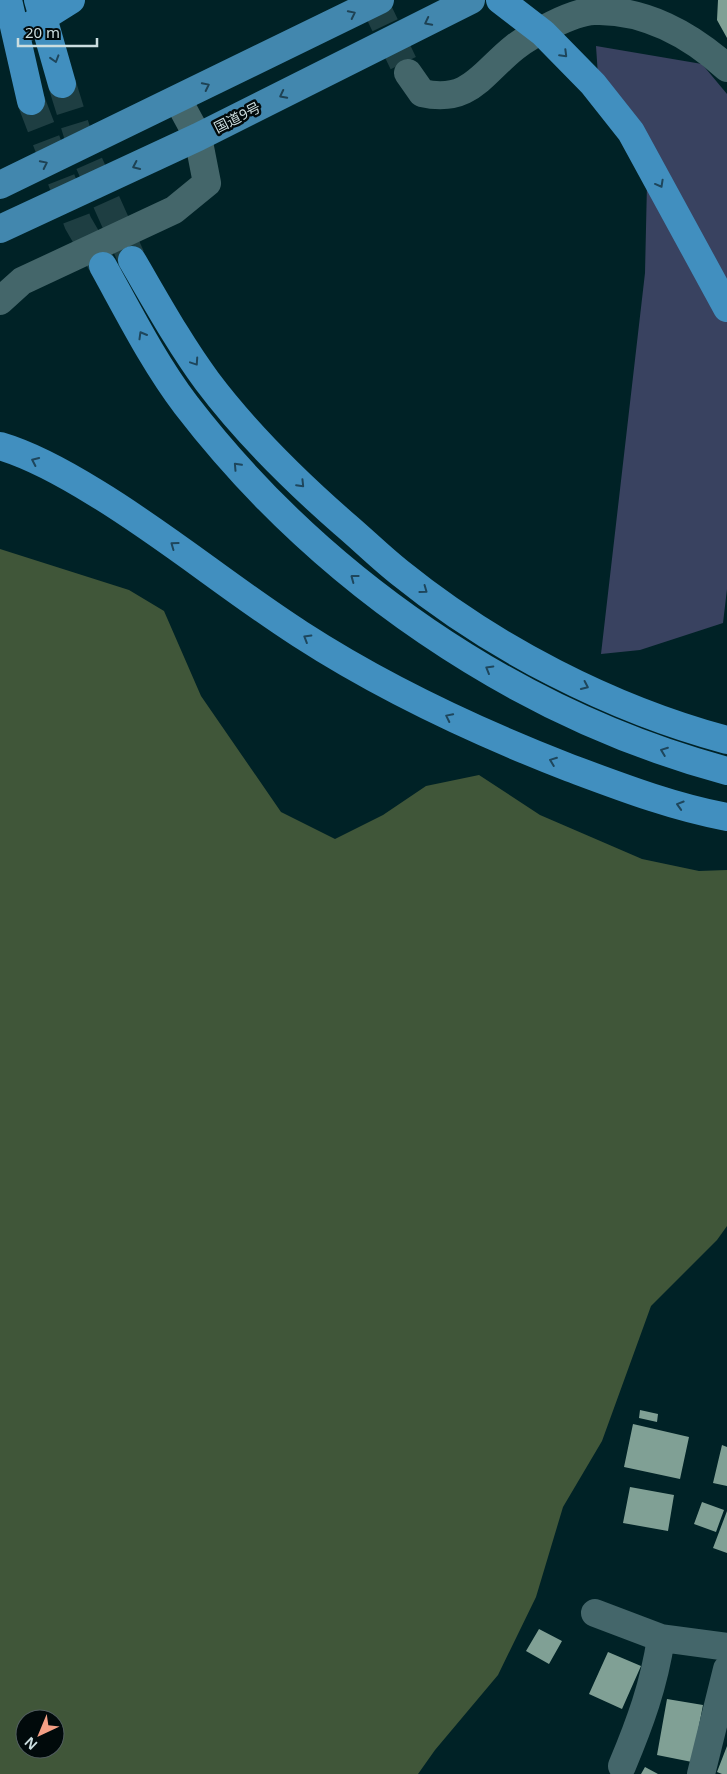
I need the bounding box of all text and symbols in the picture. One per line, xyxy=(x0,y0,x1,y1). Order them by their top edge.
one-way arrow xyxy=(347,10,356,20)
scale bar xyxy=(18,15,96,47)
one-way arrow xyxy=(424,16,433,26)
text: 20 m xyxy=(25,22,60,42)
one-way arrow xyxy=(558,48,567,57)
one-way arrow xyxy=(49,54,59,63)
one-way arrow xyxy=(201,82,210,92)
one-way arrow xyxy=(279,88,288,98)
street label: 国道9号 xyxy=(210,97,264,137)
one-way arrow xyxy=(132,159,141,170)
one-way arrow xyxy=(39,160,48,170)
one-way arrow xyxy=(653,179,663,188)
one-way arrow xyxy=(138,331,148,340)
one-way arrow xyxy=(188,356,198,365)
one-way arrow xyxy=(31,457,40,467)
one-way arrow xyxy=(234,462,243,471)
one-way arrow xyxy=(295,479,304,488)
one-way arrow xyxy=(170,542,180,551)
one-way arrow xyxy=(351,576,360,584)
one-way arrow xyxy=(418,584,428,593)
one-way arrow xyxy=(303,635,312,645)
one-way arrow xyxy=(485,665,494,675)
one-way arrow xyxy=(579,680,588,690)
one-way arrow xyxy=(445,713,454,723)
one-way arrow xyxy=(660,747,669,757)
one-way arrow xyxy=(550,757,558,767)
one-way arrow xyxy=(676,801,684,811)
north arrow xyxy=(15,1709,65,1759)
text: N xyxy=(20,1733,41,1755)

